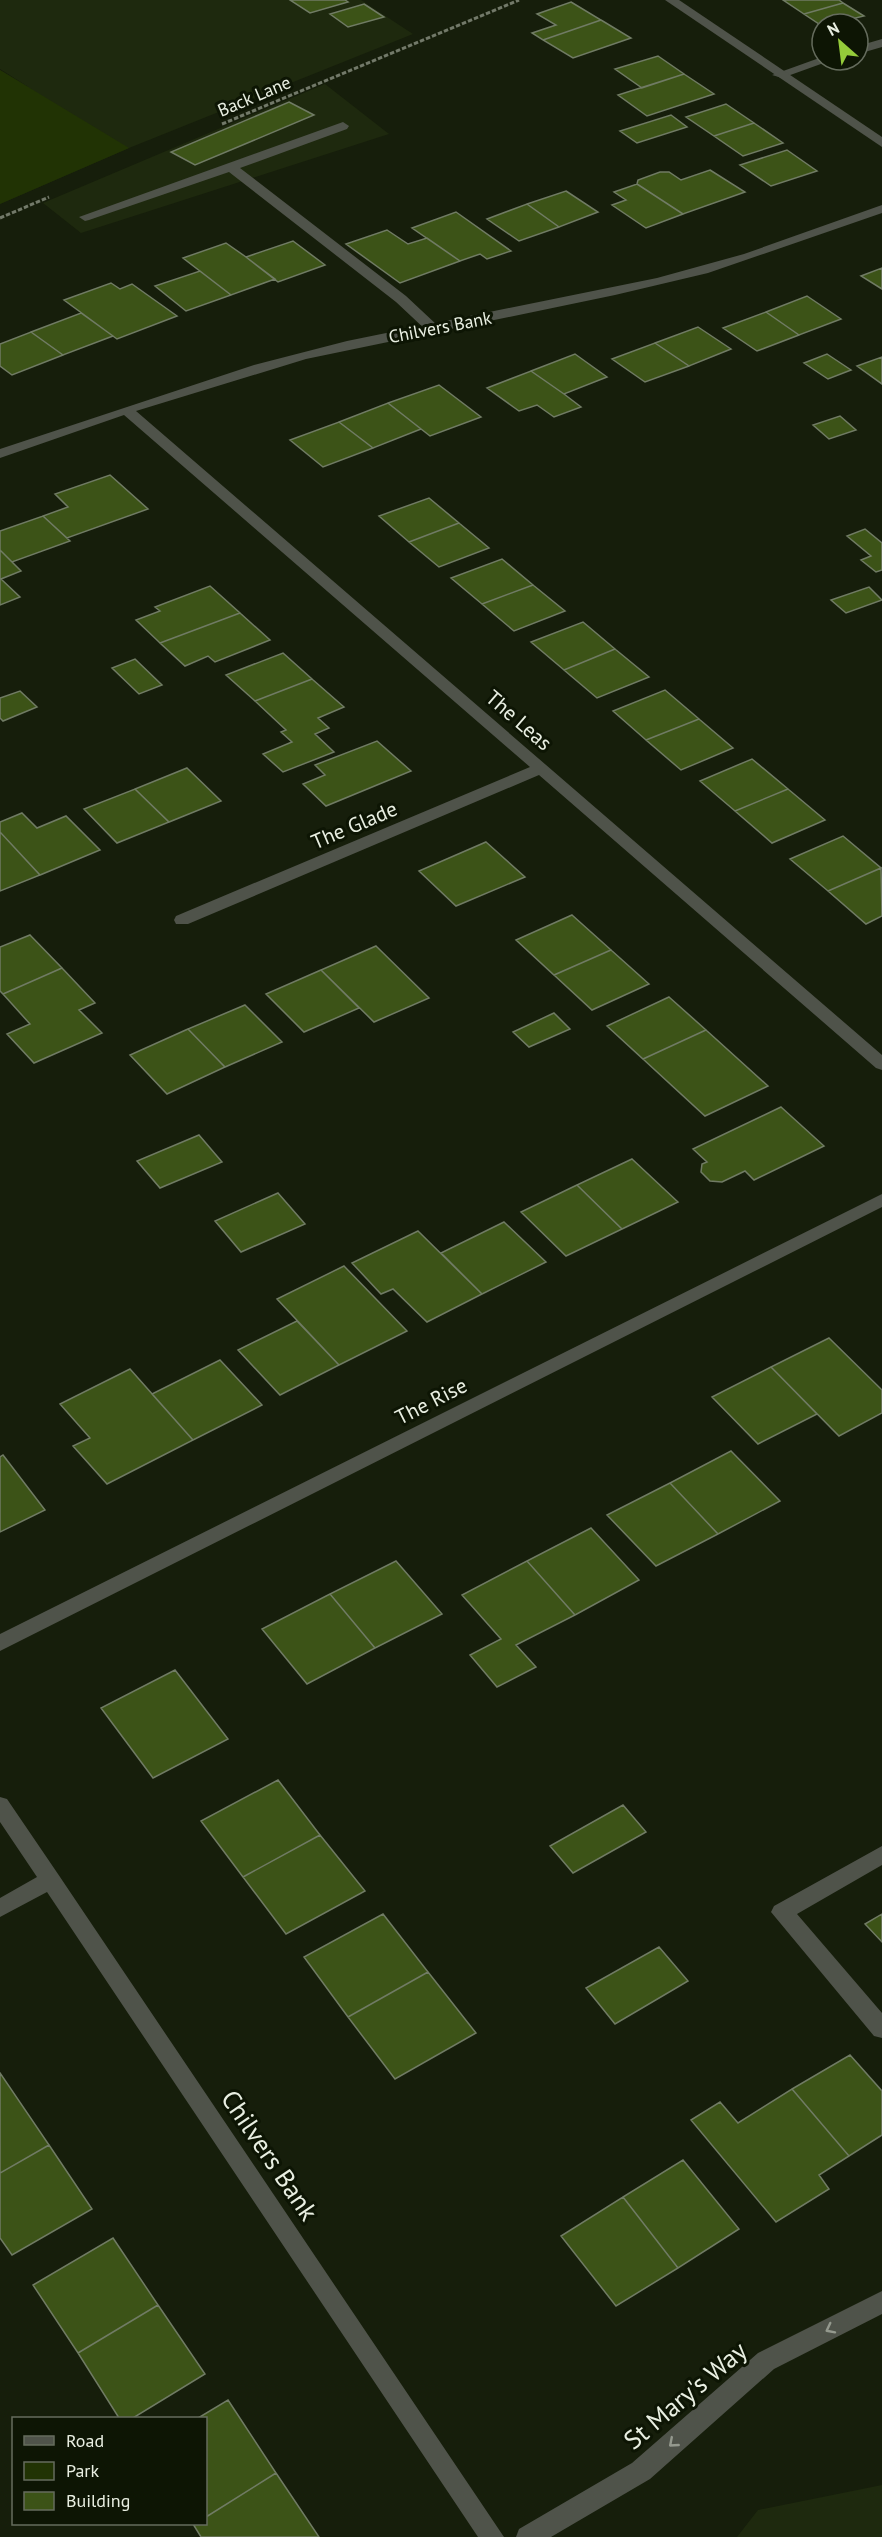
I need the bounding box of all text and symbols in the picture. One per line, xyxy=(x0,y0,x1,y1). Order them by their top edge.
north arrow xyxy=(810,12,870,72)
text: N xyxy=(824,17,842,40)
street label: Back Lane xyxy=(214,70,294,122)
street label: Chilvers Bank xyxy=(387,306,494,348)
street label: The Leas xyxy=(480,684,558,756)
street label: The Glade xyxy=(307,795,401,855)
street label: The Rise xyxy=(391,1371,471,1431)
street label: Chilvers Bank xyxy=(214,2083,326,2227)
one-way arrow xyxy=(826,2322,836,2333)
street label: St Mary's Way xyxy=(617,2334,753,2456)
legend xyxy=(12,2417,207,2525)
text: Road xyxy=(66,2429,104,2452)
one-way arrow xyxy=(669,2436,680,2447)
text: Park xyxy=(66,2459,99,2482)
text: Building xyxy=(66,2489,130,2512)

